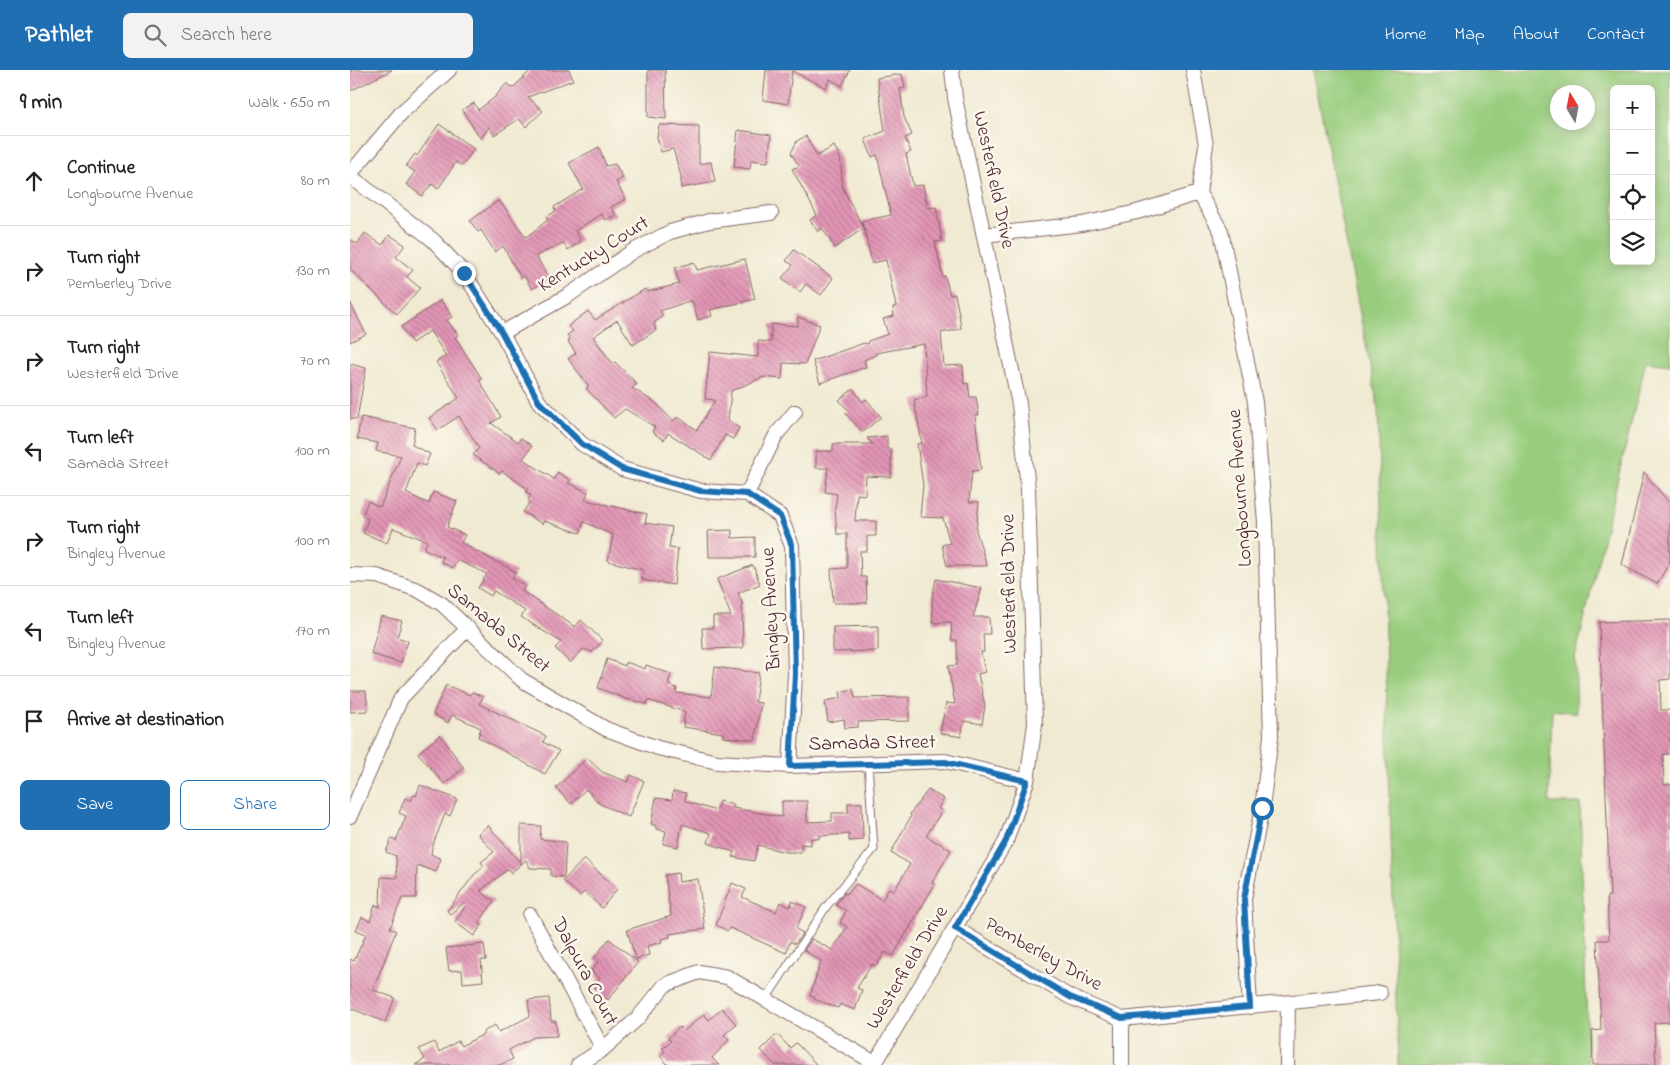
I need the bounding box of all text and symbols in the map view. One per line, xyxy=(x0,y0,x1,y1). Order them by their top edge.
search box xyxy=(123,13,473,58)
text: Pathlet xyxy=(25,18,93,53)
icon: search xyxy=(141,21,169,49)
text: Search here xyxy=(181,22,272,49)
text: Home xyxy=(1385,22,1426,48)
text: Map xyxy=(1454,22,1485,48)
text: About xyxy=(1513,22,1559,48)
text: Contact xyxy=(1587,22,1645,48)
north arrow xyxy=(1550,85,1595,130)
map controls xyxy=(1610,85,1655,265)
button: + xyxy=(1610,85,1655,130)
text: 9 min xyxy=(20,88,62,118)
text: Walk · 650 m xyxy=(248,91,330,115)
street label: Westerfield Drive xyxy=(964,109,1022,251)
button: − xyxy=(1610,130,1655,175)
text: Continue xyxy=(67,155,135,182)
icon: ahead xyxy=(20,167,48,195)
text: 80 m xyxy=(301,169,330,193)
button: locate xyxy=(1610,175,1655,220)
text: Longbourne Avenue xyxy=(67,182,193,206)
street label: Kentucky Court xyxy=(533,209,655,301)
button: layers xyxy=(1610,220,1655,265)
text: Turn right xyxy=(67,245,140,272)
icon: right xyxy=(20,257,48,285)
text: 130 m xyxy=(295,259,330,283)
route end xyxy=(453,262,476,285)
text: Pemberley Drive xyxy=(67,272,172,296)
text: Turn right xyxy=(67,335,140,362)
icon: right xyxy=(20,347,48,375)
text: 70 m xyxy=(300,349,330,373)
text: Westerfield Drive xyxy=(67,362,179,386)
street label: Longbourne Avenue xyxy=(1221,408,1262,568)
text: Turn left xyxy=(67,425,134,452)
icon: left xyxy=(20,437,48,465)
text: 100 m xyxy=(295,439,330,463)
text: Samada Street xyxy=(67,452,169,476)
street label: Westerfield Drive xyxy=(994,514,1026,654)
text: Turn right xyxy=(67,515,140,542)
icon: right xyxy=(20,527,48,555)
text: 100 m xyxy=(295,529,330,553)
text: Bingley Avenue xyxy=(67,542,166,566)
street label: Bingley Avenue xyxy=(754,547,791,672)
street label: Samada Street xyxy=(440,577,556,681)
text: Turn left xyxy=(67,605,134,632)
icon: left xyxy=(20,617,48,645)
text: 170 m xyxy=(295,619,330,643)
text: Bingley Avenue xyxy=(67,632,166,656)
icon: arrive xyxy=(20,707,48,735)
text: Arrive at destination xyxy=(67,707,224,734)
street label: Samada Street xyxy=(808,728,936,760)
button: Save xyxy=(20,780,170,830)
button: Share xyxy=(180,780,330,830)
route start xyxy=(1251,797,1274,820)
street label: Westerfield Drive xyxy=(860,901,956,1035)
street label: Pemberley Drive xyxy=(979,911,1107,999)
street label: Dalpura Court xyxy=(543,912,625,1031)

